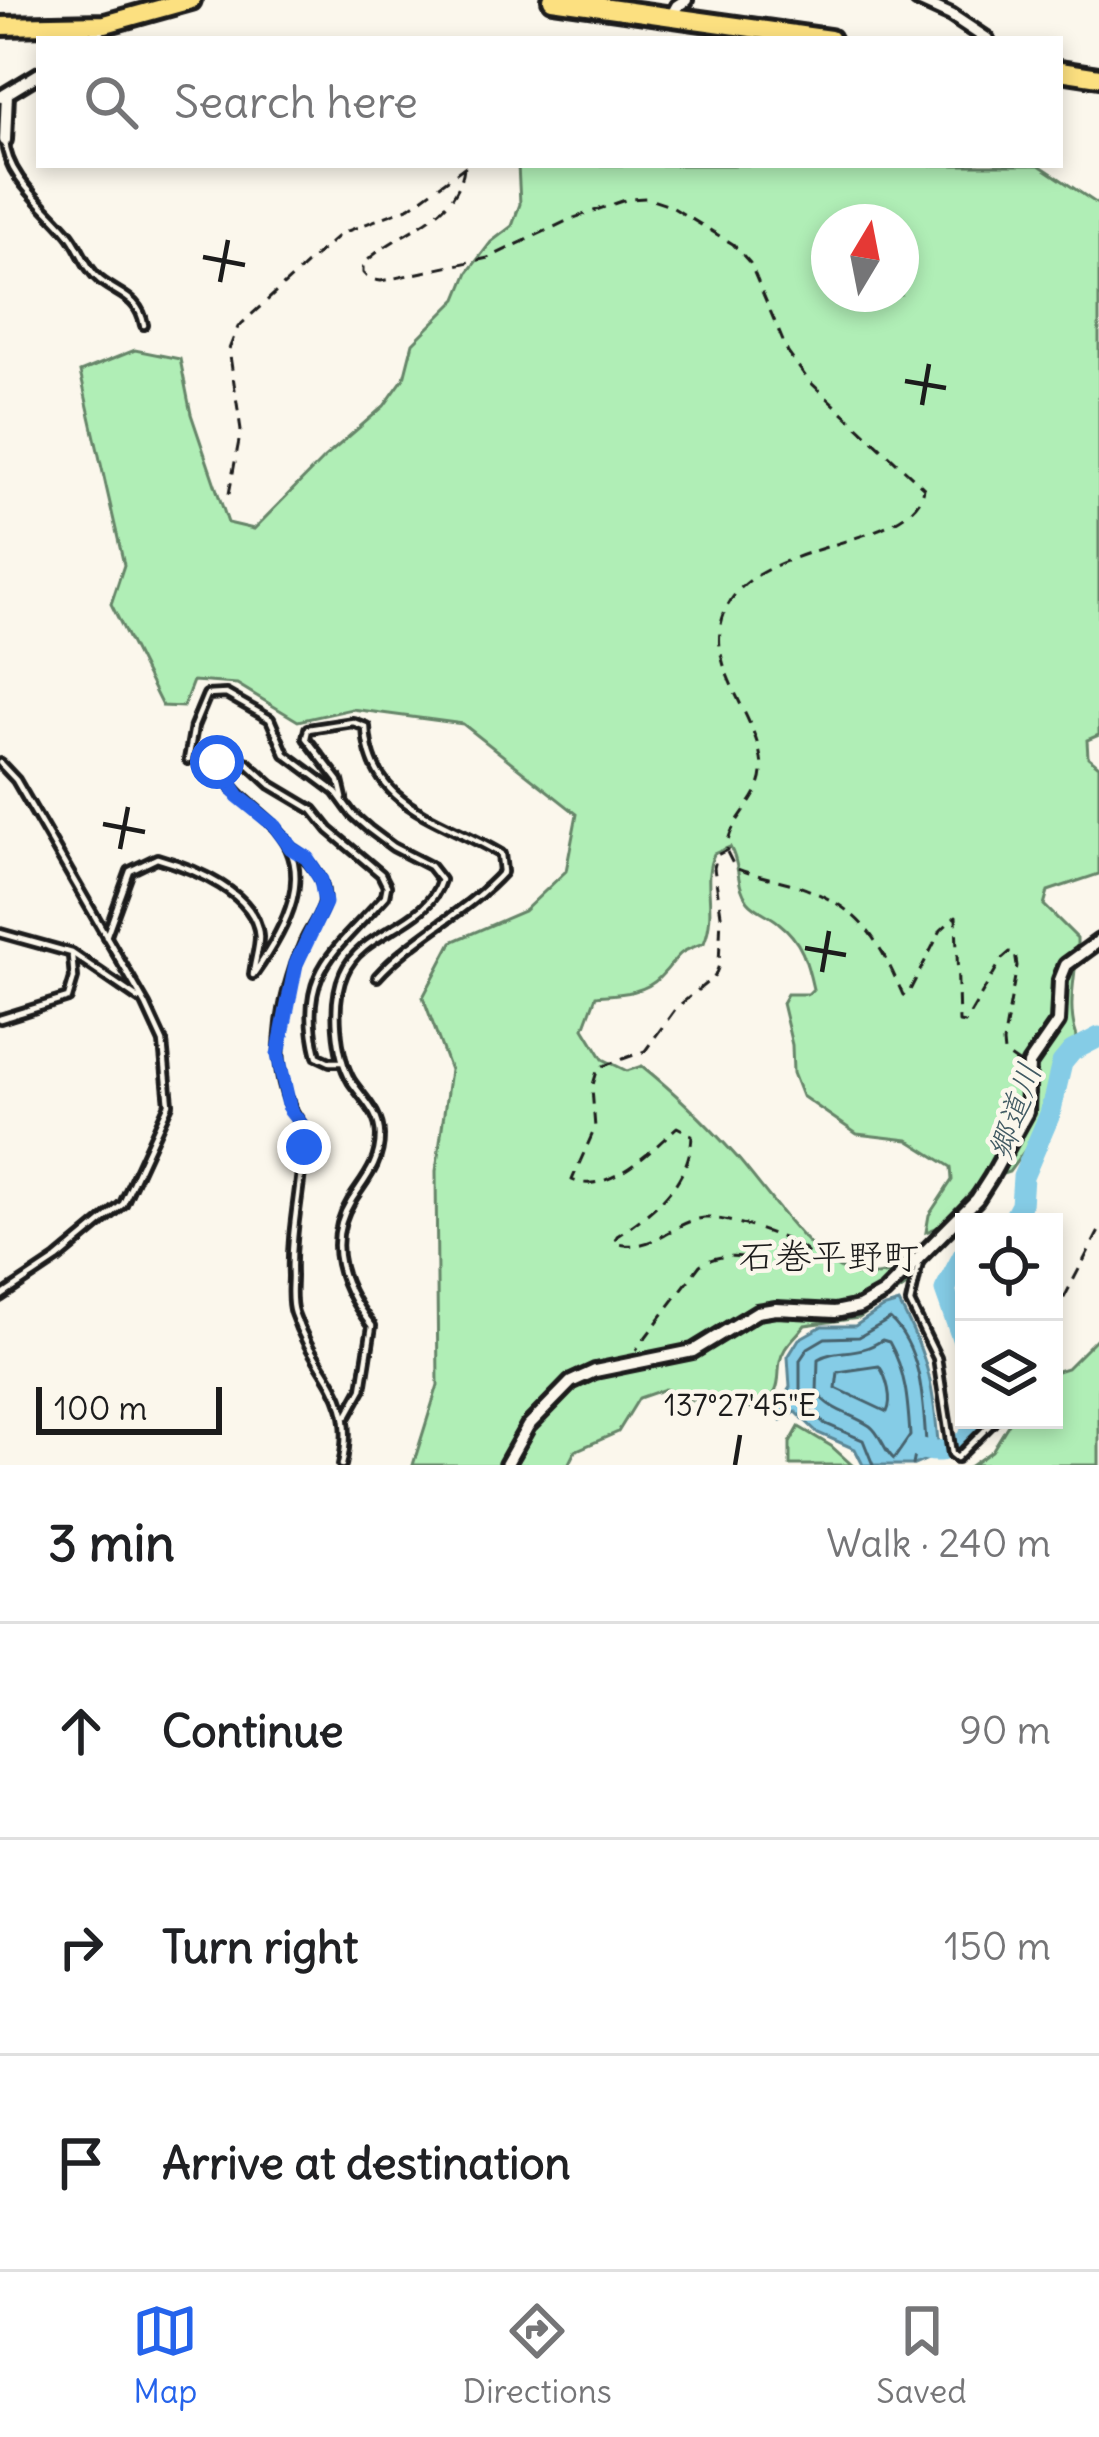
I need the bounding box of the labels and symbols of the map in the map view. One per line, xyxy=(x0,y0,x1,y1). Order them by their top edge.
north arrow xyxy=(811,204,919,312)
route start xyxy=(190,735,244,789)
water label: 郷道川 xyxy=(978,1057,1050,1165)
route end xyxy=(277,1120,331,1174)
district label: 石巻平野町 xyxy=(739,1234,919,1279)
scale bar xyxy=(36,1381,222,1434)
text: 137°27'45"E xyxy=(664,1386,816,1424)

